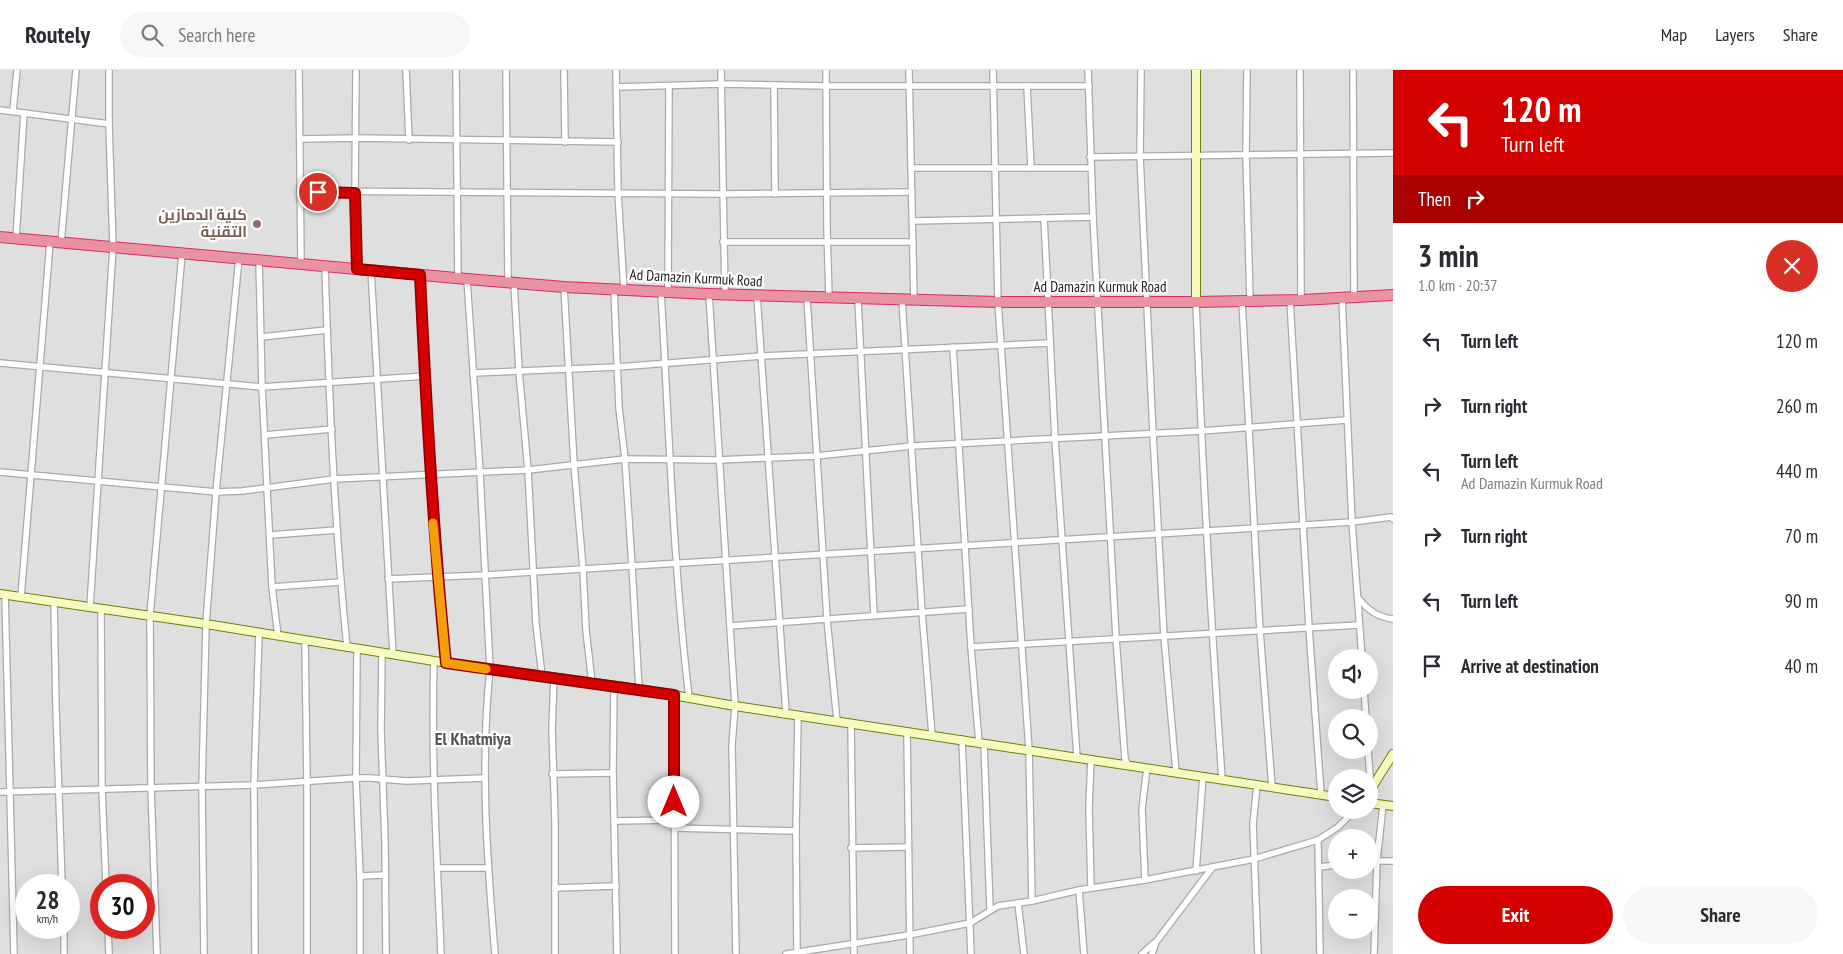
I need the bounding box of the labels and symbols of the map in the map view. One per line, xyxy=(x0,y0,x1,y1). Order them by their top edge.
pin xyxy=(297,171,339,213)
place label: كلية الدمازين التقنية xyxy=(158,205,247,241)
marker: كلية الدمازين التقنية xyxy=(251,218,263,230)
street label: Ad Damazin Kurmuk Road xyxy=(629,265,763,290)
street label: Ad Damazin Kurmuk Road xyxy=(1033,277,1167,296)
district label: El Khatmiya xyxy=(435,727,511,750)
position arrow xyxy=(647,775,699,827)
speed limit sign: 30 xyxy=(90,874,155,939)

